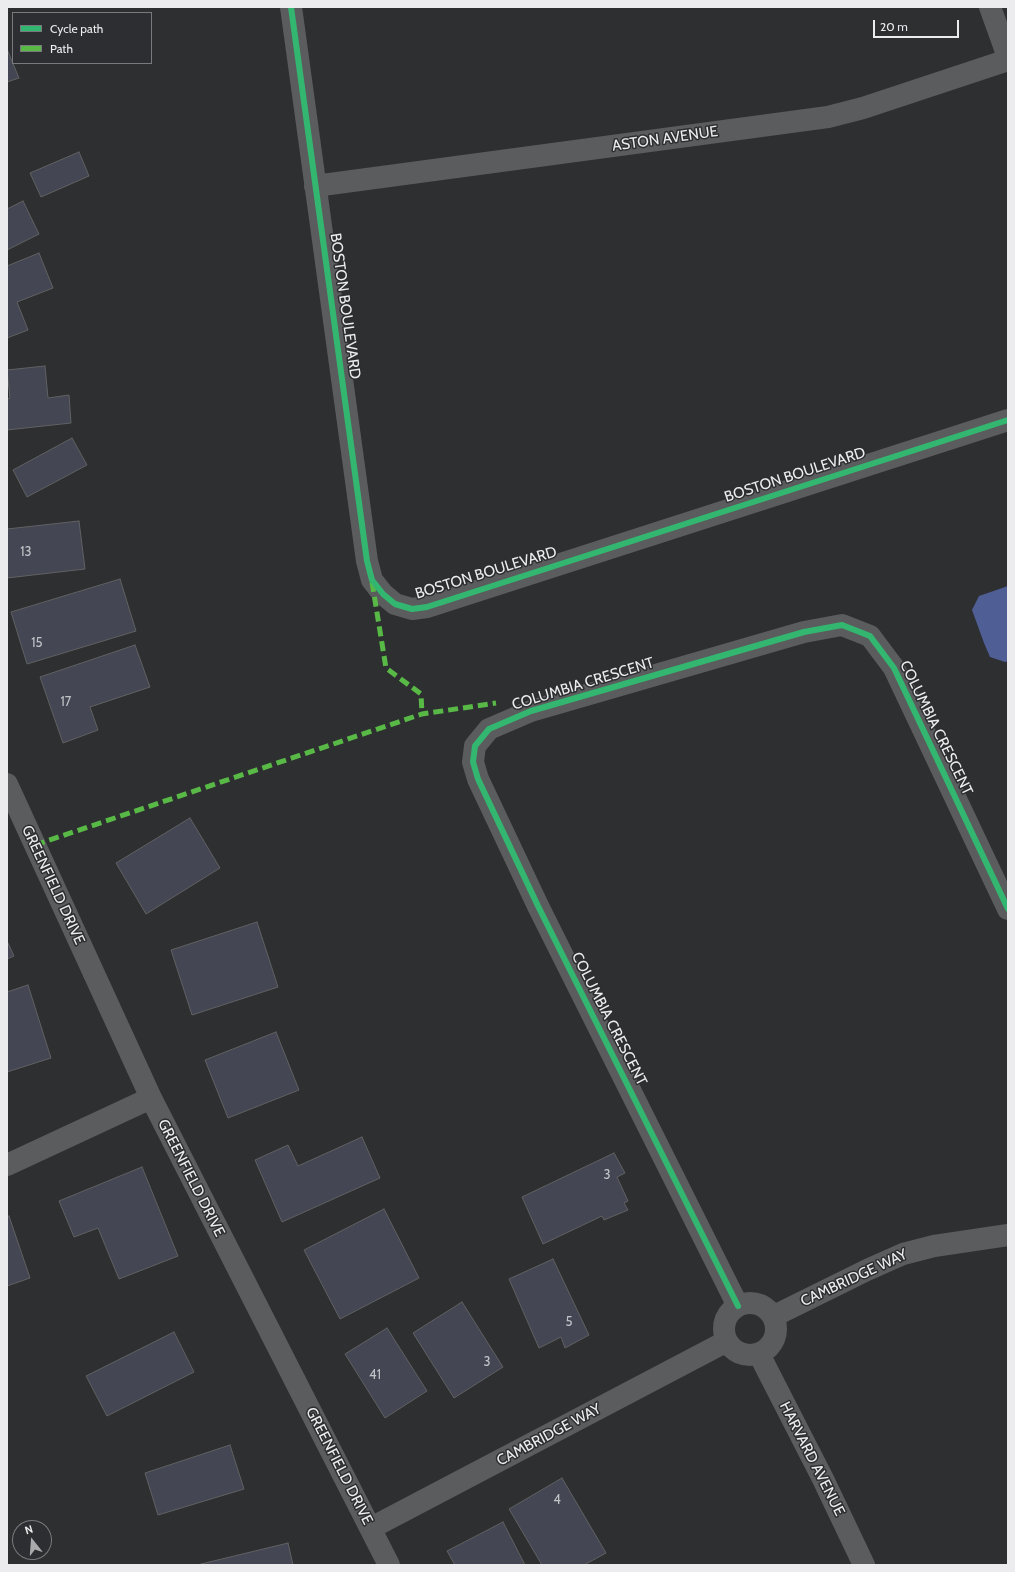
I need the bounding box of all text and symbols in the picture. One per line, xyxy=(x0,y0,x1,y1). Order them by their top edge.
legend xyxy=(12,12,152,64)
scale bar xyxy=(875,12,961,38)
text: 20 m xyxy=(880,19,908,34)
text: Cycle path xyxy=(50,21,103,36)
text: Path xyxy=(50,41,73,56)
street label: ASTON AVENUE xyxy=(611,123,719,155)
street label: BOSTON BOULEVARD xyxy=(326,232,364,380)
street label: BOSTON BOULEVARD xyxy=(722,444,868,506)
street label: BOSTON BOULEVARD xyxy=(413,543,559,603)
house number: 13 xyxy=(20,544,32,560)
house number: 15 xyxy=(31,635,43,651)
street label: COLUMBIA CRESCENT xyxy=(510,654,656,714)
street label: COLUMBIA CRESCENT xyxy=(896,658,976,798)
house number: 17 xyxy=(61,694,71,710)
street label: GREENFIELD DRIVE xyxy=(18,823,88,947)
street label: COLUMBIA CRESCENT xyxy=(567,949,651,1089)
street label: GREENFIELD DRIVE xyxy=(154,1116,228,1240)
house number: 3 xyxy=(603,1167,611,1183)
street label: CAMBRIDGE WAY xyxy=(798,1245,910,1311)
house number: 5 xyxy=(565,1314,573,1330)
house number: 3 xyxy=(483,1354,491,1370)
house number: 41 xyxy=(369,1367,381,1383)
street label: HARVARD AVENUE xyxy=(775,1399,849,1519)
street label: CAMBRIDGE WAY xyxy=(494,1400,604,1470)
street label: GREENFIELD DRIVE xyxy=(302,1404,376,1528)
house number: 4 xyxy=(553,1492,561,1508)
north arrow xyxy=(12,1520,52,1560)
text: N xyxy=(23,1522,35,1537)

